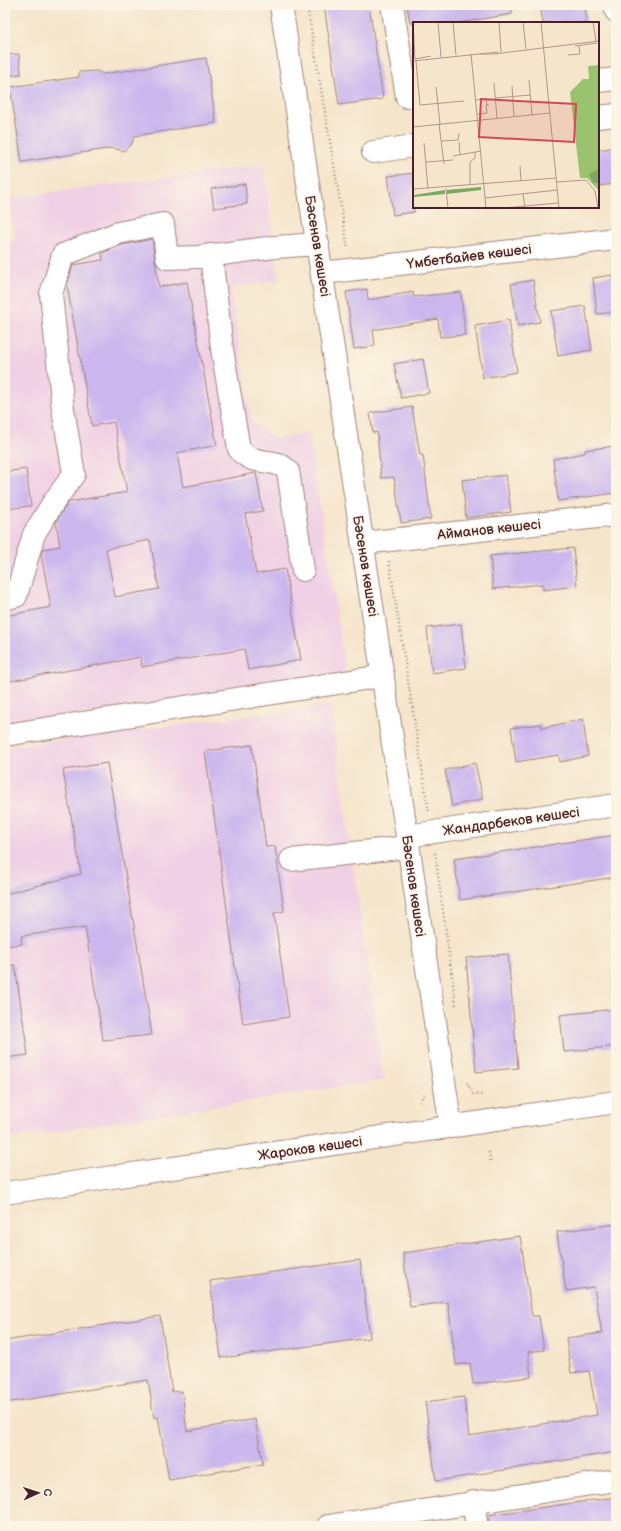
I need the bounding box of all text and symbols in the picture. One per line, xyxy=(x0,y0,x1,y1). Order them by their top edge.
inset map xyxy=(413,22,599,208)
street label: Бәсенов көшесі xyxy=(301,194,334,298)
street label: Үмбетбайев көшесі xyxy=(405,240,533,273)
street label: Бәсенов көшесі xyxy=(349,514,382,618)
street label: Айманов көшесі xyxy=(435,516,542,544)
street label: Жандарбеков көшесі xyxy=(441,803,581,840)
street label: Бәсенов көшесі xyxy=(398,834,429,938)
street label: Жароков көшесі xyxy=(257,1133,363,1164)
north arrow xyxy=(18,1473,58,1513)
text: С xyxy=(41,1488,54,1497)

